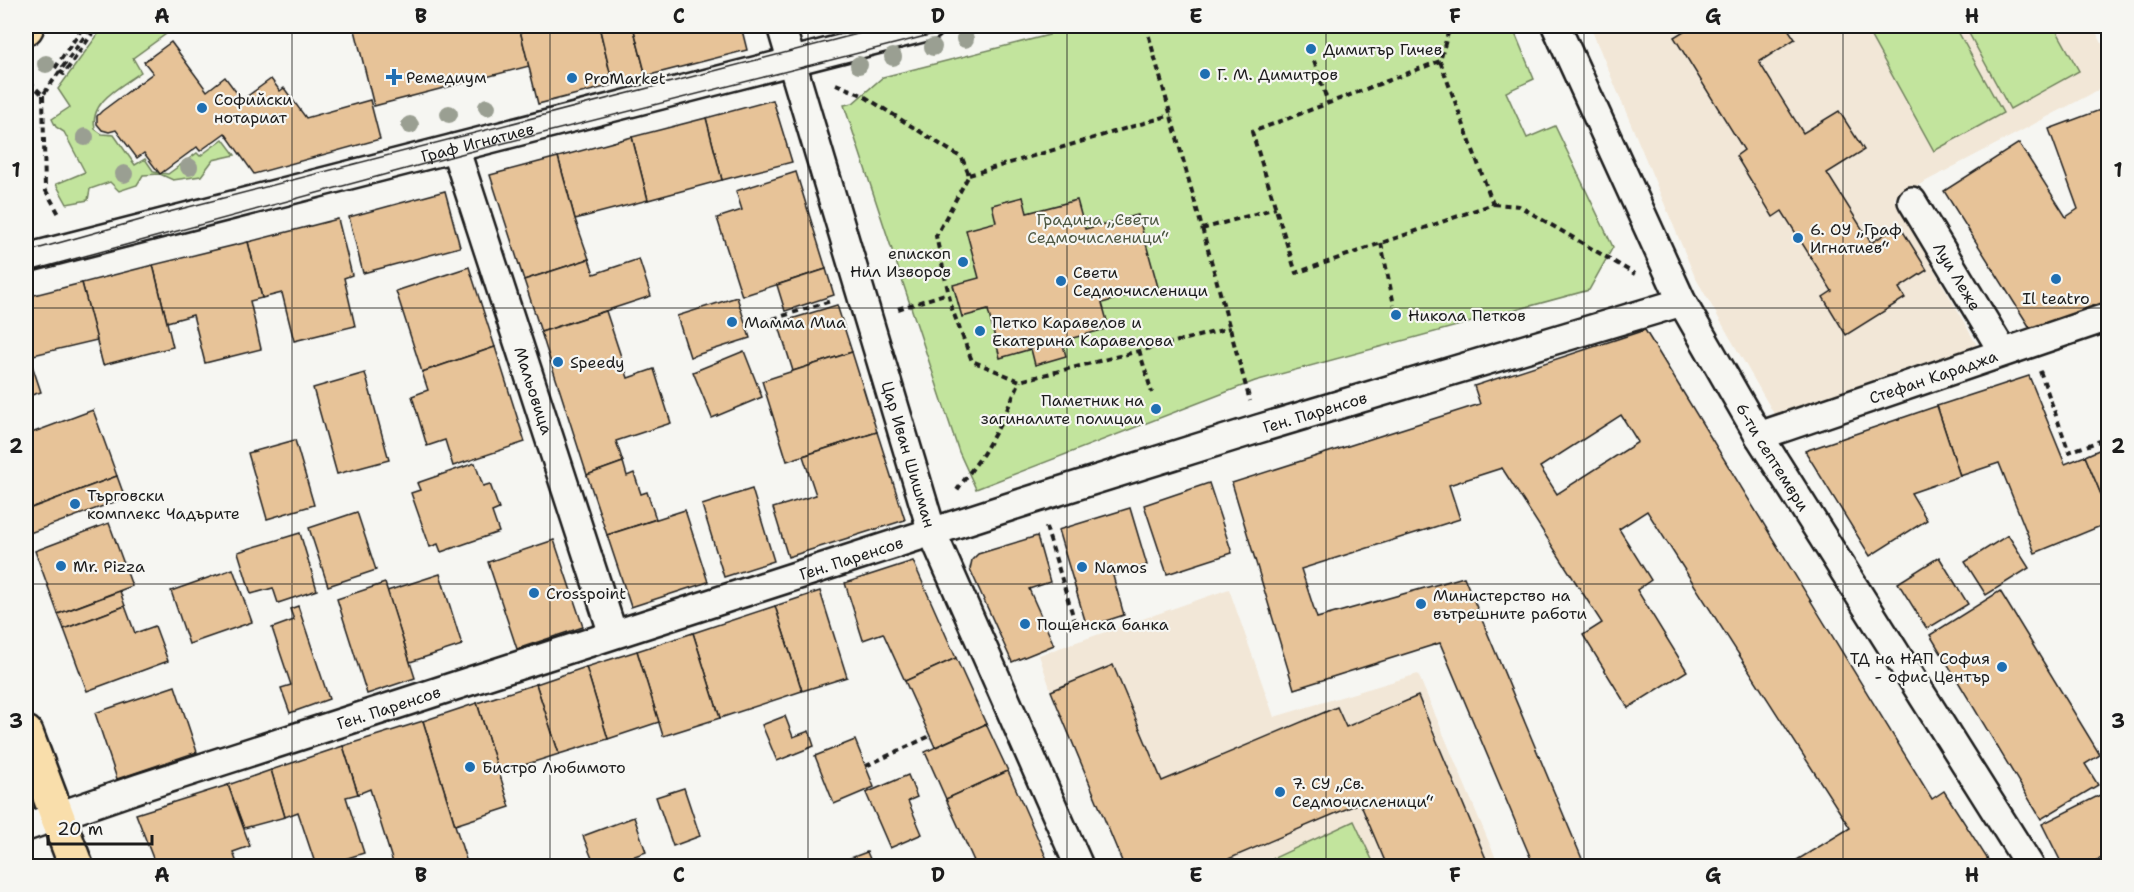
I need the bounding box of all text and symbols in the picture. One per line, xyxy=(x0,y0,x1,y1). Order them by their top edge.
text: A xyxy=(154,3,170,29)
text: B xyxy=(415,3,427,29)
text: C xyxy=(673,3,685,29)
text: D xyxy=(931,3,945,29)
text: E xyxy=(1189,3,1203,29)
text: F xyxy=(1449,3,1461,29)
text: G xyxy=(1705,3,1721,29)
text: H xyxy=(1965,3,1979,29)
place label: Димитър Гичев xyxy=(1323,39,1442,60)
marker: Димитър Гичев xyxy=(1304,42,1318,56)
place label: Г. М. Димитров xyxy=(1217,64,1338,85)
place label: Ремедиум xyxy=(406,67,487,88)
marker: Г. М. Димитров xyxy=(1198,67,1212,81)
place label: ProMarket xyxy=(584,68,666,89)
marker: Ремедиум xyxy=(387,70,401,84)
marker: ProMarket xyxy=(565,71,579,85)
place label: Софийски нотариат xyxy=(214,89,293,128)
marker: Софийски нотариат xyxy=(195,101,209,115)
street label: Граф Игнатиев xyxy=(419,118,536,167)
text: 1 xyxy=(11,157,21,183)
text: 1 xyxy=(2113,157,2123,183)
park label: Градина „Свети Седмочисленици“ xyxy=(1027,209,1169,248)
place label: 6. ОУ „Граф Игнатиев“ xyxy=(1810,219,1902,258)
marker: 6. ОУ „Граф Игнатиев“ xyxy=(1791,231,1805,245)
street label: Луи Леже xyxy=(1928,239,1986,315)
place label: епископ Нил Изворов xyxy=(850,243,951,282)
marker: епископ Нил Изворов xyxy=(956,255,970,269)
place label: Свети Седмочисленици xyxy=(1073,262,1208,301)
marker: Il teatro xyxy=(2049,272,2063,286)
marker: Свети Седмочисленици xyxy=(1054,274,1068,288)
place label: Il teatro xyxy=(2022,288,2090,309)
place label: Никола Петков xyxy=(1408,305,1526,326)
marker: Никола Петков xyxy=(1389,308,1403,322)
place label: Мамма Миа xyxy=(744,312,846,333)
place label: Петко Каравелов и Екатерина Каравелова xyxy=(992,312,1173,351)
marker: Мамма Миа xyxy=(725,315,739,329)
marker: Петко Каравелов и Екатерина Каравелова xyxy=(973,324,987,338)
street label: Мальовица xyxy=(509,344,557,437)
street label: Стефан Караджа xyxy=(1866,345,2000,409)
place label: Speedy xyxy=(570,352,625,373)
marker: Speedy xyxy=(551,355,565,369)
street label: Цар Иван Шишман xyxy=(877,379,940,530)
street label: Ген. Паренсов xyxy=(1260,387,1370,438)
place label: Паметник на загиналите полицаи xyxy=(981,390,1144,429)
street label: 6-ти септември xyxy=(1731,399,1814,515)
marker: Паметник на загиналите полицаи xyxy=(1149,402,1163,416)
text: 2 xyxy=(9,433,23,459)
text: 2 xyxy=(2111,433,2125,459)
place label: Търговски комплекс Чадърите xyxy=(87,485,240,524)
marker: Търговски комплекс Чадърите xyxy=(68,497,82,511)
street label: Ген. Паренсов xyxy=(797,532,906,585)
place label: Mr. Pizza xyxy=(73,556,145,577)
place label: Namos xyxy=(1094,557,1147,578)
marker: Mr. Pizza xyxy=(54,559,68,573)
marker: Namos xyxy=(1075,560,1089,574)
place label: Crosspoint xyxy=(546,583,626,604)
place label: Министерство на вътрешните работи xyxy=(1433,585,1587,624)
marker: Crosspoint xyxy=(527,586,541,600)
marker: Министерство на вътрешните работи xyxy=(1414,597,1428,611)
place label: Пощенска банка xyxy=(1037,614,1169,635)
marker: Пощенска банка xyxy=(1018,617,1032,631)
place label: ТД на НАП София - офис Център xyxy=(1850,648,1990,687)
marker: ТД на НАП София - офис Център xyxy=(1995,660,2009,674)
street label: Ген. Паренсов xyxy=(334,681,443,734)
text: 3 xyxy=(9,708,23,734)
text: 3 xyxy=(2111,708,2125,734)
place label: Бистро Любимото xyxy=(482,757,626,778)
marker: Бистро Любимото xyxy=(463,760,477,774)
place label: 7. СУ „Св. Седмочисленици“ xyxy=(1292,773,1434,812)
marker: 7. СУ „Св. Седмочисленици“ xyxy=(1273,785,1287,799)
scale bar xyxy=(48,808,152,846)
text: 20 m xyxy=(57,817,103,841)
text: A xyxy=(154,862,170,888)
text: B xyxy=(415,862,427,888)
text: C xyxy=(673,862,685,888)
text: D xyxy=(931,862,945,888)
text: E xyxy=(1189,862,1203,888)
text: F xyxy=(1449,862,1461,888)
text: G xyxy=(1705,862,1721,888)
text: H xyxy=(1965,862,1979,888)

